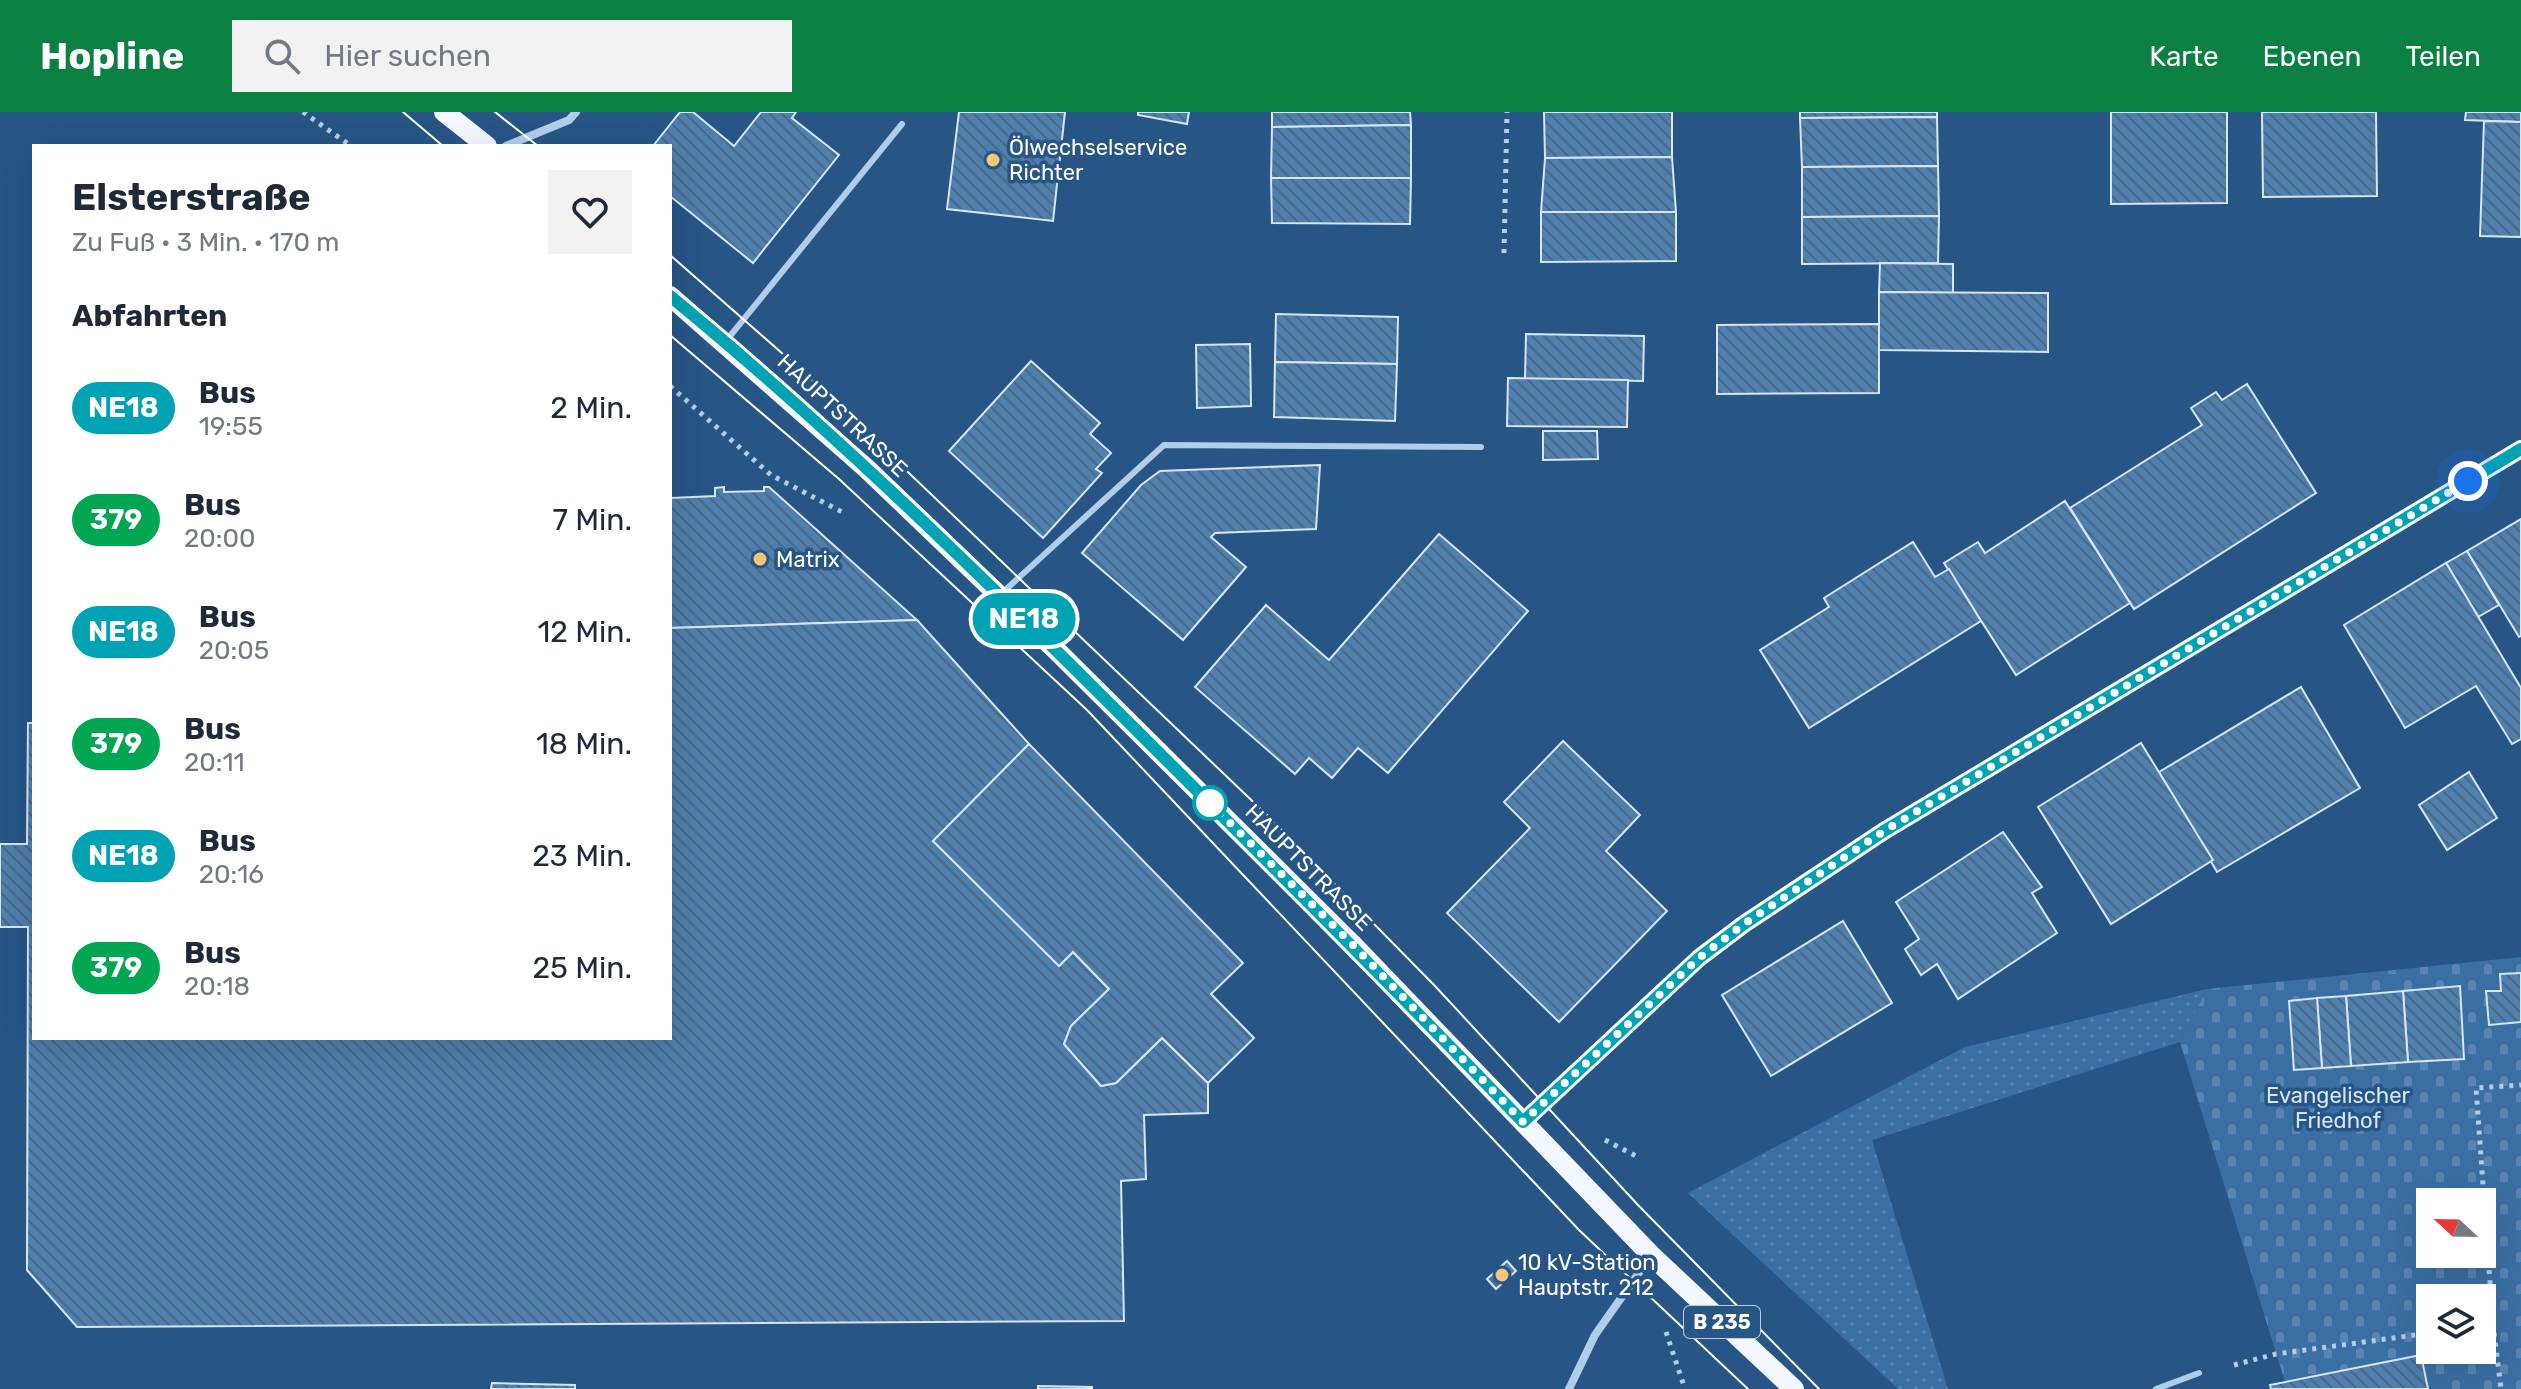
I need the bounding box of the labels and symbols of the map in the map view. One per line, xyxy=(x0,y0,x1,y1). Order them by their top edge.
place label: Ölwechselservice Richter xyxy=(1009,134,1187,186)
marker: Ölwechselservice Richter xyxy=(984,151,1002,169)
street label: HAUPTSTRASSE xyxy=(772,348,913,483)
your location xyxy=(2448,461,2488,501)
place label: Matrix xyxy=(776,546,840,573)
marker: Matrix xyxy=(751,550,769,568)
line badge: NE18 xyxy=(968,593,1080,645)
unlabelled marker xyxy=(1193,786,1227,820)
street label: HAUPTSTRASSE xyxy=(1240,798,1378,936)
park label: Evangelischer Friedhof xyxy=(2266,1082,2411,1134)
north arrow xyxy=(2416,1188,2496,1268)
place label: 10 kV-Station Hauptstr. 212 xyxy=(1518,1249,1656,1301)
marker: 10 kV-Station Hauptstr. 212 xyxy=(1493,1266,1511,1284)
road number: B 235 xyxy=(1684,1306,1760,1338)

